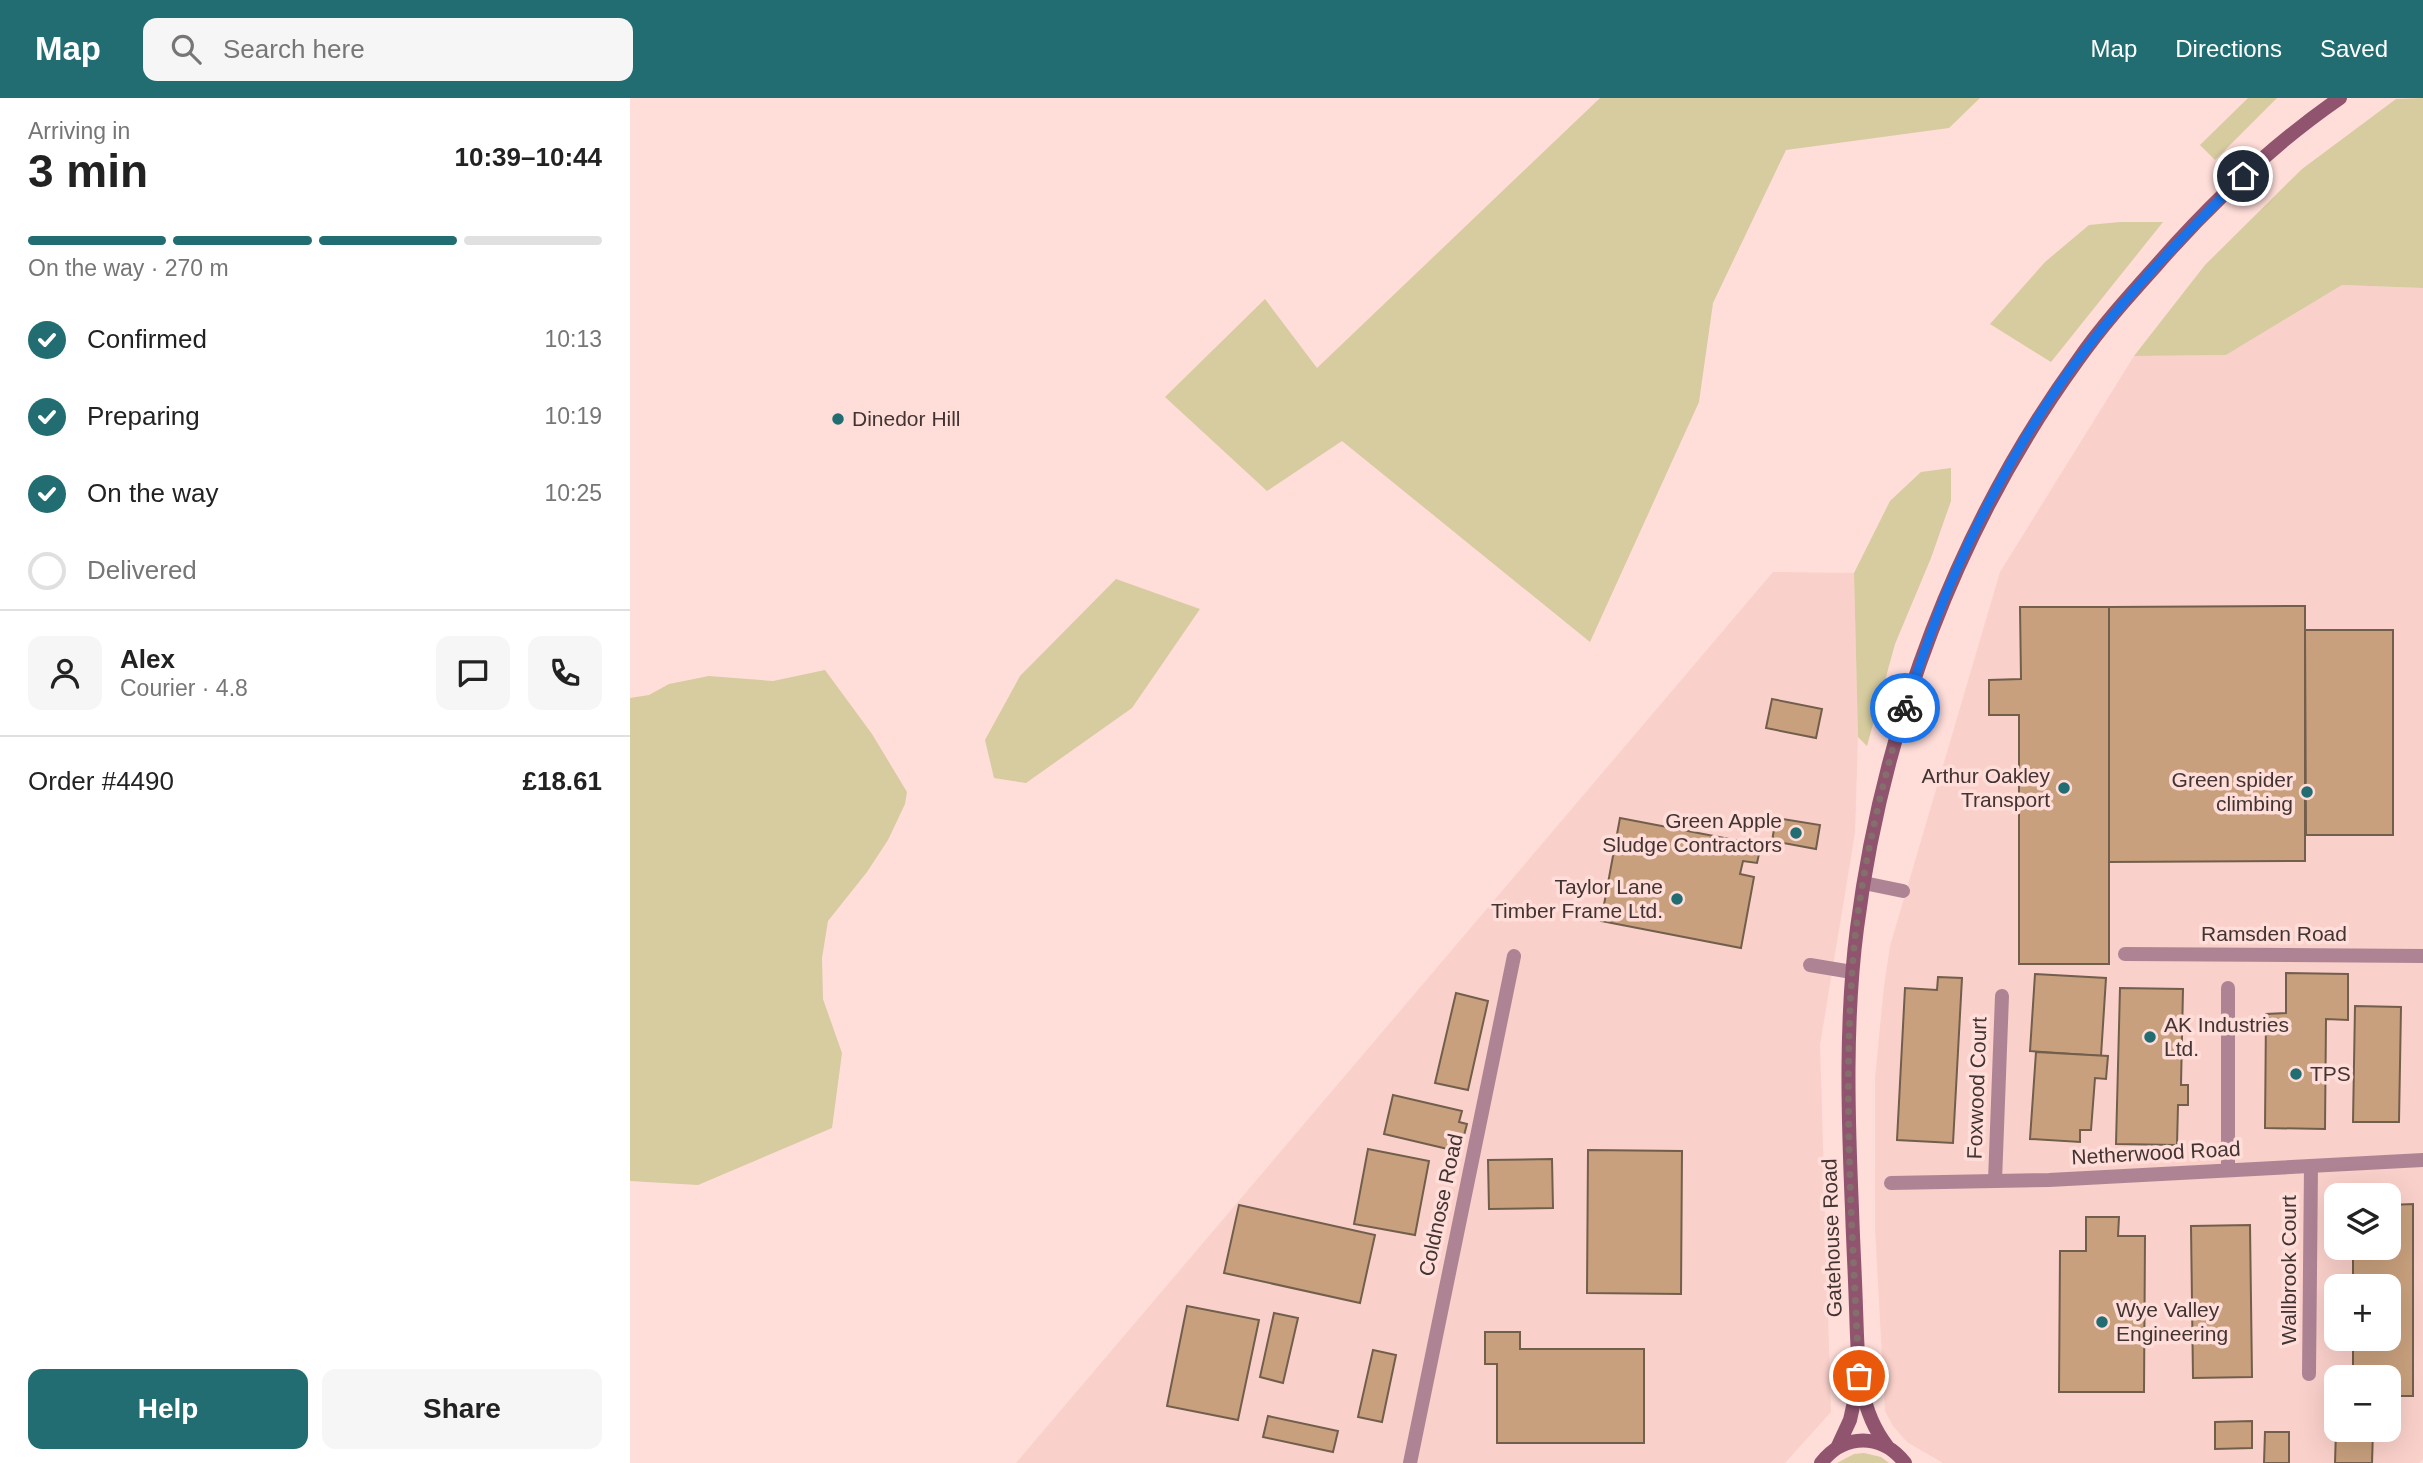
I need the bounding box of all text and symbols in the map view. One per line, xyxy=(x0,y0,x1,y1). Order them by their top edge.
search box xyxy=(143,18,633,81)
text: Map xyxy=(35,30,101,67)
icon: search xyxy=(167,30,205,68)
text: Search here xyxy=(223,34,365,64)
text: Map xyxy=(2091,35,2137,62)
text: Directions xyxy=(2175,35,2282,62)
text: Saved xyxy=(2320,35,2388,62)
text: Arriving in xyxy=(28,118,130,144)
text: 10:39–10:44 xyxy=(455,142,602,172)
text: 3 min xyxy=(28,145,148,197)
pin xyxy=(2213,146,2273,206)
icon: home xyxy=(2224,157,2262,195)
text: On the way · 270 m xyxy=(28,255,229,281)
icon: check xyxy=(28,321,66,359)
text: Confirmed xyxy=(87,324,207,354)
text: 10:13 xyxy=(544,326,602,352)
icon: check xyxy=(28,398,66,436)
text: Preparing xyxy=(87,401,200,431)
text: 10:19 xyxy=(544,403,602,429)
place label: Dinedor Hill xyxy=(852,407,961,430)
marker: Dinedor Hill xyxy=(830,411,846,427)
icon: check xyxy=(28,475,66,513)
text: On the way xyxy=(87,478,219,508)
text: 10:25 xyxy=(544,480,602,506)
text: Delivered xyxy=(87,555,197,585)
button: person xyxy=(28,636,102,710)
button: chat xyxy=(436,636,510,710)
button: phone xyxy=(528,636,602,710)
text: Alex xyxy=(120,644,175,674)
courier xyxy=(1870,673,1940,743)
text: Courier · 4.8 xyxy=(120,675,248,701)
icon: bike xyxy=(1886,689,1924,727)
place label: Arthur Oakley Transport xyxy=(1922,764,2050,811)
text: Order #4490 xyxy=(28,766,174,796)
text: £18.61 xyxy=(522,766,602,796)
place label: Green spider climbing xyxy=(2172,768,2293,815)
marker: Arthur Oakley Transport xyxy=(2056,780,2072,796)
marker: Green spider climbing xyxy=(2299,784,2315,800)
place label: Green Apple Sludge Contractors xyxy=(1602,809,1782,856)
marker: Green Apple Sludge Contractors xyxy=(1788,825,1804,841)
place label: Taylor Lane Timber Frame Ltd. xyxy=(1491,875,1663,922)
marker: Taylor Lane Timber Frame Ltd. xyxy=(1669,891,1685,907)
street label: Ramsden Road xyxy=(2201,922,2347,945)
place label: AK Industries Ltd. xyxy=(2164,1013,2289,1060)
street label: Foxwood Court xyxy=(1963,1016,1990,1160)
marker: AK Industries Ltd. xyxy=(2142,1029,2158,1045)
place label: TPS xyxy=(2310,1062,2351,1085)
marker: TPS xyxy=(2288,1066,2304,1082)
street label: Coldnose Road xyxy=(1414,1132,1467,1278)
street label: Netherwood Road xyxy=(2071,1137,2241,1168)
street label: Gatehouse Road xyxy=(1817,1158,1846,1318)
map controls xyxy=(2324,1183,2401,1442)
button: layers xyxy=(2324,1183,2401,1260)
street label: Wallbrook Court xyxy=(2277,1195,2300,1345)
button: + xyxy=(2324,1274,2401,1351)
place label: Wye Valley Engineering xyxy=(2116,1298,2228,1345)
marker: Wye Valley Engineering xyxy=(2094,1314,2110,1330)
pin xyxy=(1829,1346,1889,1406)
icon: bag xyxy=(1840,1357,1878,1395)
button: − xyxy=(2324,1365,2401,1442)
button: Help xyxy=(28,1369,308,1449)
button: Share xyxy=(322,1369,602,1449)

